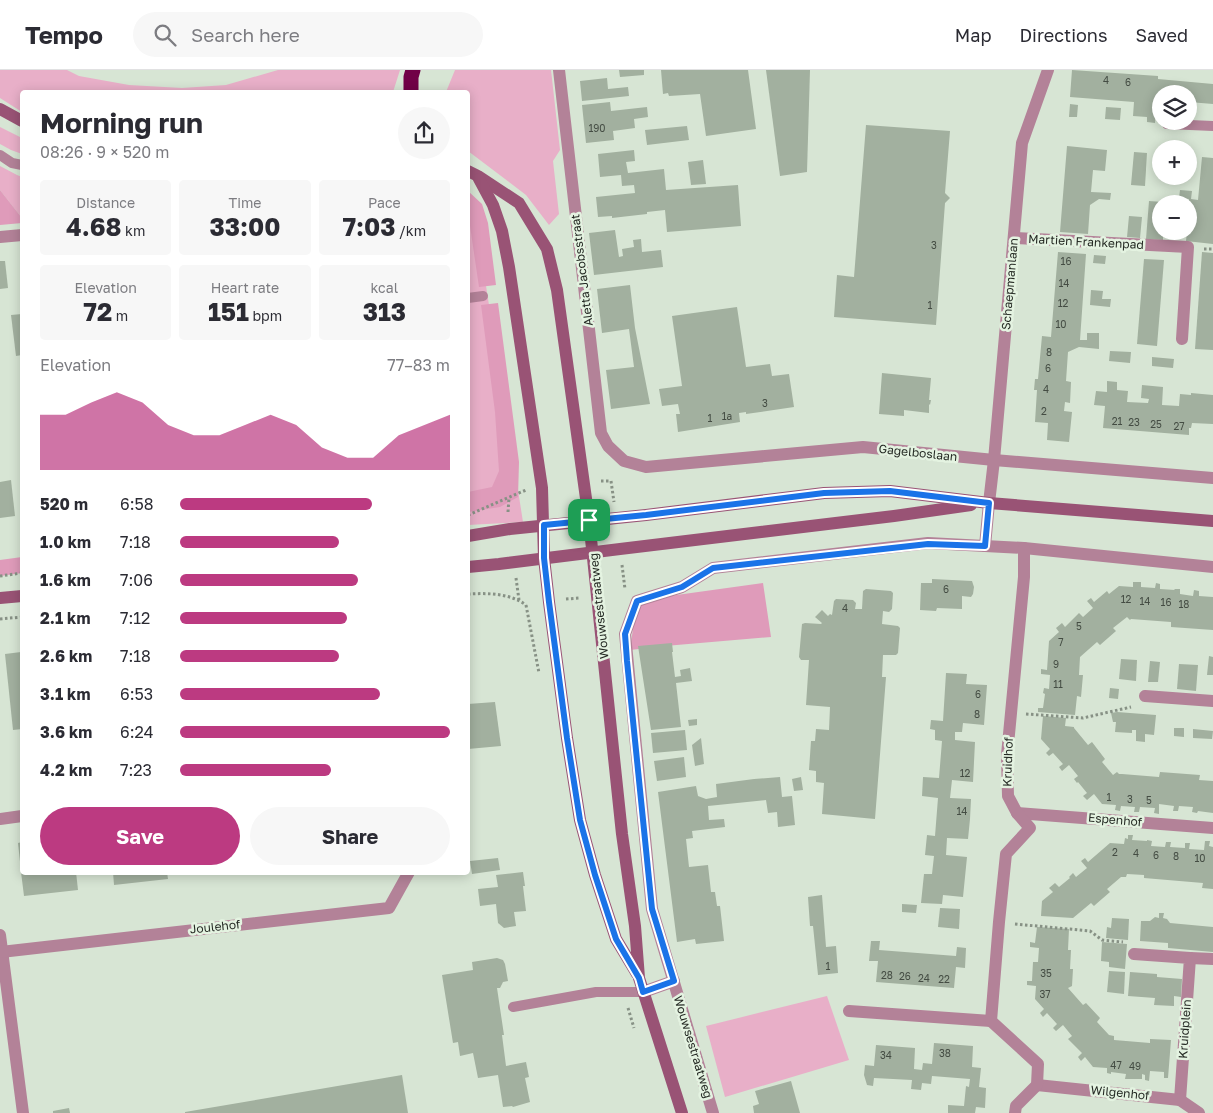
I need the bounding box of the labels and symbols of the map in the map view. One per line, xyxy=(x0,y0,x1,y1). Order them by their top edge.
house number: 4 xyxy=(1103,74,1109,86)
house number: 6 xyxy=(1125,76,1131,88)
house number: 190 xyxy=(588,122,606,134)
street label: Aletta Jacobsstraat xyxy=(567,213,596,327)
street label: Martien Frankenpad xyxy=(1028,231,1144,252)
street label: Schaepmanlaan xyxy=(998,237,1021,331)
house number: 3 xyxy=(931,239,937,251)
house number: 16 xyxy=(1061,255,1071,267)
house number: 14 xyxy=(1059,277,1069,289)
house number: 12 xyxy=(1058,297,1069,309)
house number: 1 xyxy=(928,299,933,311)
house number: 10 xyxy=(1055,318,1067,330)
house number: 8 xyxy=(1046,346,1052,358)
house number: 6 xyxy=(1045,362,1051,374)
house number: 4 xyxy=(1043,383,1049,395)
house number: 3 xyxy=(762,397,768,409)
house number: 2 xyxy=(1041,405,1047,417)
house number: 1a xyxy=(722,410,732,422)
house number: 1 xyxy=(708,412,713,424)
house number: 21 xyxy=(1112,415,1122,427)
house number: 23 xyxy=(1128,416,1140,428)
house number: 25 xyxy=(1150,418,1162,430)
house number: 27 xyxy=(1173,420,1185,432)
street label: Gagelboslaan xyxy=(878,441,958,464)
pin xyxy=(568,499,610,541)
street label: Wouwsestraatweg xyxy=(585,552,612,660)
house number: 6 xyxy=(943,583,949,595)
house number: 12 xyxy=(1121,593,1132,605)
house number: 14 xyxy=(1140,595,1150,607)
house number: 16 xyxy=(1161,596,1171,608)
house number: 18 xyxy=(1179,598,1189,610)
house number: 4 xyxy=(842,602,848,614)
house number: 5 xyxy=(1076,620,1082,632)
house number: 7 xyxy=(1058,636,1064,648)
house number: 9 xyxy=(1053,658,1059,670)
house number: 11 xyxy=(1053,678,1063,690)
house number: 6 xyxy=(975,688,981,700)
house number: 8 xyxy=(974,708,980,720)
street label: Kruidhof xyxy=(999,736,1016,787)
house number: 12 xyxy=(960,767,971,779)
house number: 1 xyxy=(1107,791,1112,803)
house number: 3 xyxy=(1127,793,1133,805)
house number: 5 xyxy=(1146,794,1152,806)
house number: 14 xyxy=(957,805,967,817)
street label: Espenhof xyxy=(1087,810,1143,829)
house number: 2 xyxy=(1112,846,1118,858)
house number: 4 xyxy=(1133,847,1139,859)
house number: 6 xyxy=(1153,849,1159,861)
house number: 8 xyxy=(1173,850,1179,862)
house number: 10 xyxy=(1194,852,1206,864)
street label: Joulehof xyxy=(189,916,242,937)
house number: 1 xyxy=(826,960,831,972)
house number: 35 xyxy=(1040,967,1052,979)
house number: 28 xyxy=(881,969,893,981)
house number: 26 xyxy=(899,970,911,982)
house number: 24 xyxy=(918,972,930,984)
house number: 22 xyxy=(938,973,950,985)
house number: 37 xyxy=(1039,988,1051,1000)
street label: Wouwsestraatweg xyxy=(671,994,716,1100)
street label: Kruidplein xyxy=(1175,999,1194,1059)
house number: 38 xyxy=(939,1047,951,1059)
house number: 34 xyxy=(880,1049,892,1061)
house number: 47 xyxy=(1110,1059,1122,1071)
house number: 49 xyxy=(1129,1060,1141,1072)
street label: Wilgenhof xyxy=(1090,1082,1151,1103)

